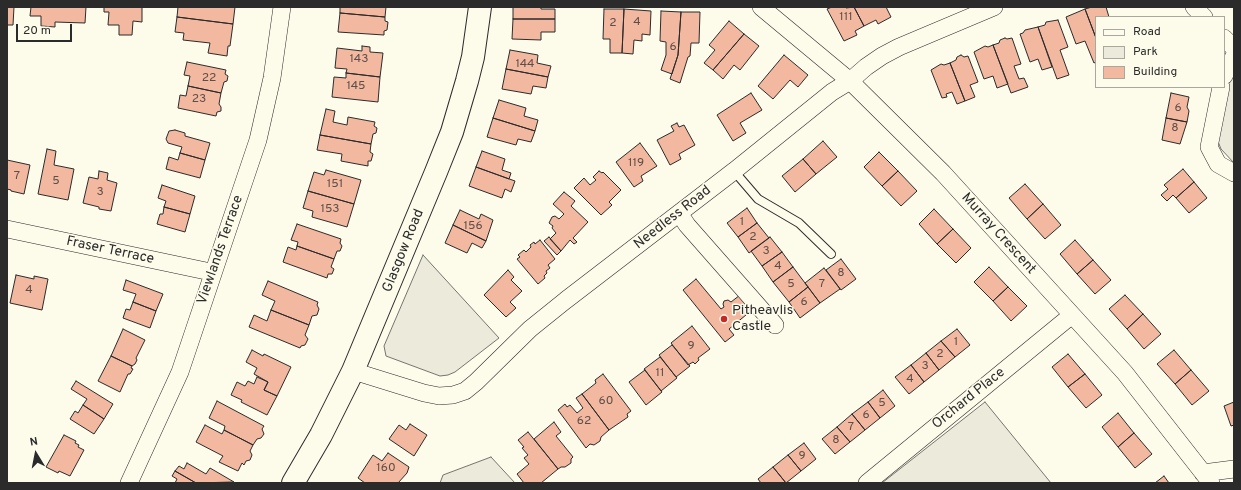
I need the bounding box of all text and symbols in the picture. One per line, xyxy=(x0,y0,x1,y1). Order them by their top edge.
house number: 111 xyxy=(839,11,853,25)
scale bar xyxy=(18,16,74,42)
house number: 4 xyxy=(633,16,641,30)
legend xyxy=(1095,16,1225,88)
house number: 2 xyxy=(609,17,617,31)
text: 20 m xyxy=(23,23,51,39)
text: Road xyxy=(1133,24,1161,40)
house number: 6 xyxy=(669,41,677,55)
text: Park xyxy=(1133,44,1158,60)
house number: 143 xyxy=(350,53,368,67)
house number: 144 xyxy=(515,58,535,72)
text: Building xyxy=(1133,64,1177,80)
house number: 22 xyxy=(202,72,216,86)
house number: 145 xyxy=(346,80,366,94)
house number: 23 xyxy=(192,93,206,107)
house number: 6 xyxy=(1174,102,1182,116)
house number: 8 xyxy=(1171,122,1179,136)
house number: 119 xyxy=(628,157,644,171)
house number: 7 xyxy=(14,170,20,184)
house number: 5 xyxy=(52,175,60,189)
house number: 151 xyxy=(327,178,343,192)
street label: Needless Road xyxy=(631,183,715,253)
house number: 3 xyxy=(96,186,104,200)
street label: Murray Crescent xyxy=(957,190,1039,278)
street label: Viewlands Terrace xyxy=(194,193,248,307)
house number: 153 xyxy=(320,203,340,217)
street label: Glasgow Road xyxy=(380,207,428,295)
house number: 1 xyxy=(740,216,744,230)
house number: 156 xyxy=(463,220,483,234)
house number: 2 xyxy=(749,231,757,245)
street label: Fraser Terrace xyxy=(64,233,156,269)
house number: 3 xyxy=(762,245,770,259)
house number: 4 xyxy=(774,260,782,274)
house number: 8 xyxy=(837,267,845,281)
house number: 5 xyxy=(787,278,795,292)
house number: 7 xyxy=(819,278,825,292)
house number: 4 xyxy=(25,284,33,298)
house number: 6 xyxy=(800,296,808,310)
place label: Pitheavlis Castle xyxy=(732,303,793,336)
marker: Pitheavlis Castle xyxy=(719,314,729,324)
house number: 1 xyxy=(954,336,958,350)
house number: 9 xyxy=(687,340,695,354)
house number: 2 xyxy=(936,348,944,362)
house number: 3 xyxy=(921,360,929,374)
street label: Orchard Place xyxy=(929,365,1009,433)
house number: 11 xyxy=(656,367,664,381)
house number: 4 xyxy=(906,373,914,387)
house number: 60 xyxy=(599,395,613,409)
house number: 5 xyxy=(878,397,886,411)
house number: 6 xyxy=(862,409,870,423)
house number: 62 xyxy=(577,415,591,429)
house number: 7 xyxy=(848,421,854,435)
north arrow xyxy=(16,434,56,474)
house number: 8 xyxy=(832,434,840,448)
text: N xyxy=(29,435,39,450)
house number: 9 xyxy=(798,450,806,464)
house number: 160 xyxy=(376,462,396,476)

